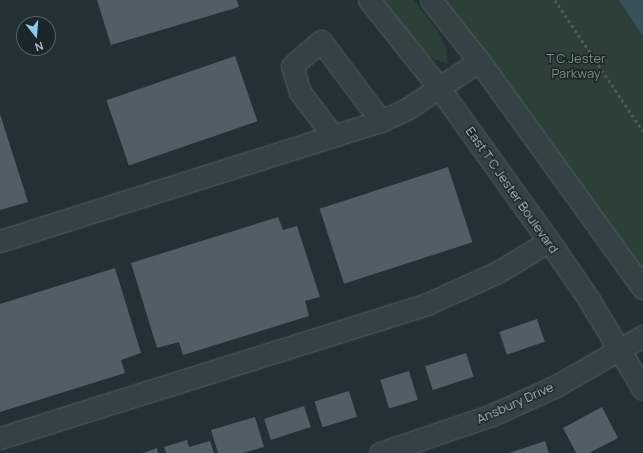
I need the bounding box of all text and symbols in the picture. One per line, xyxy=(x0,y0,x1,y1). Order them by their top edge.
north arrow xyxy=(16,16,56,56)
text: N xyxy=(33,39,45,55)
park label: T C Jester Parkway xyxy=(546,51,606,82)
street label: East T C Jester Boulevard xyxy=(462,124,562,256)
street label: Ansbury Drive xyxy=(474,379,556,427)

